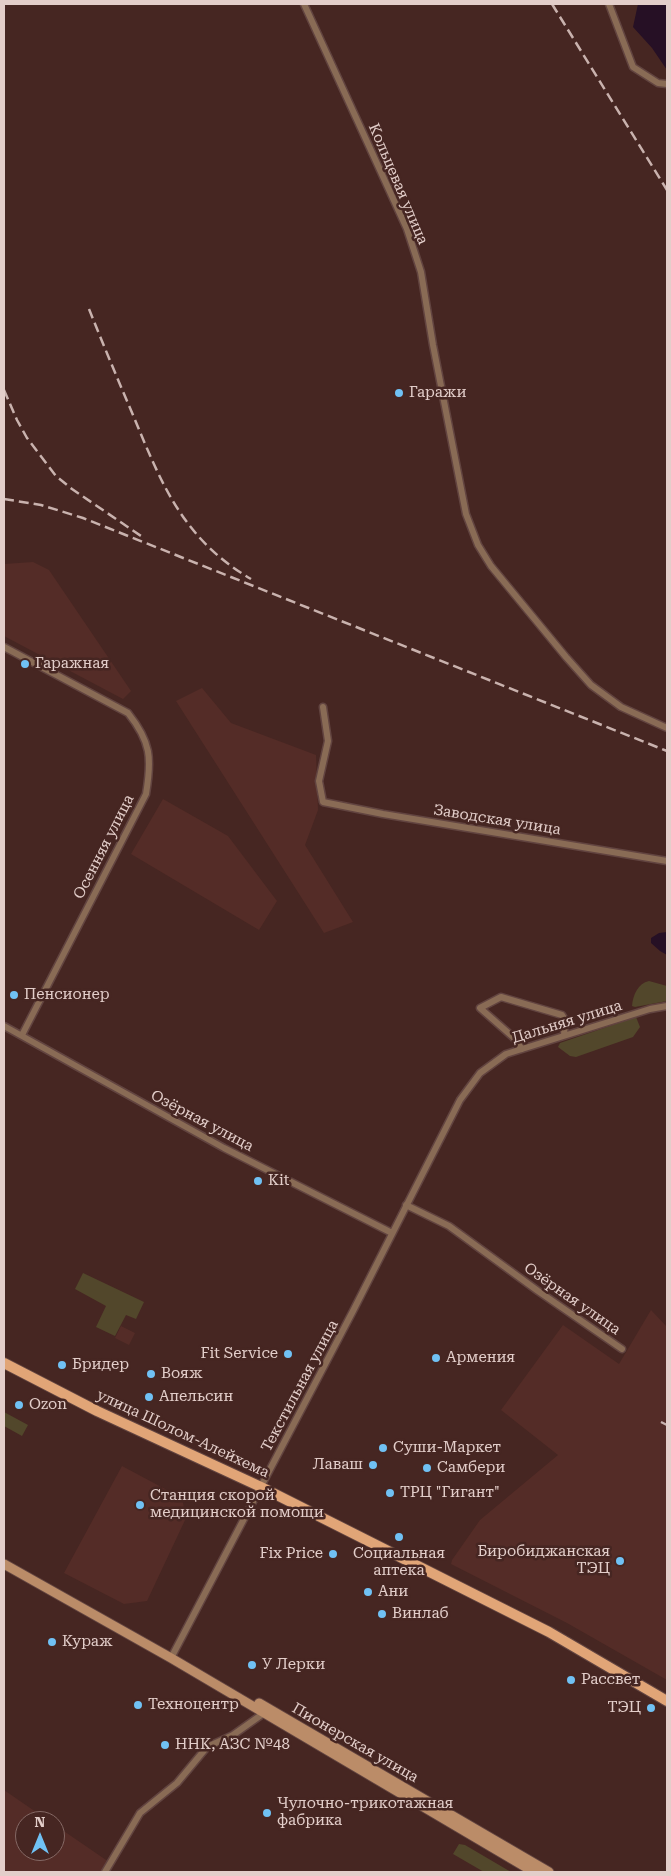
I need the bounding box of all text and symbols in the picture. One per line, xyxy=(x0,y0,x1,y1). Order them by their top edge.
street label: Кольцевая улица xyxy=(364,121,432,247)
place label: Гаражи xyxy=(409,384,467,402)
marker: Гаражи xyxy=(393,387,405,399)
place label: Гаражная xyxy=(35,655,109,673)
marker: Гаражная xyxy=(19,658,31,670)
street label: Осенняя улица xyxy=(70,792,138,902)
street label: Заводская улица xyxy=(432,801,562,839)
place label: Пенсионер xyxy=(24,986,110,1004)
marker: Пенсионер xyxy=(8,989,20,1001)
street label: Дальняя улица xyxy=(510,997,624,1047)
street label: Озёрная улица xyxy=(148,1086,256,1156)
place label: Kit xyxy=(268,1172,289,1190)
marker: Kit xyxy=(252,1175,264,1187)
street label: Озёрная улица xyxy=(520,1259,624,1339)
street label: Текстильная улица xyxy=(258,1317,342,1455)
place label: Fit Service xyxy=(200,1345,278,1363)
marker: Fit Service xyxy=(282,1348,294,1360)
place label: Армения xyxy=(446,1349,515,1367)
marker: Армения xyxy=(430,1352,442,1364)
place label: Бридер xyxy=(72,1356,129,1374)
marker: Бридер xyxy=(56,1359,68,1371)
place label: Вояж xyxy=(161,1365,203,1383)
marker: Вояж xyxy=(145,1368,157,1380)
street label: улица Шолом-Алейхема xyxy=(94,1386,272,1482)
place label: Апельсин xyxy=(159,1388,233,1406)
marker: Апельсин xyxy=(143,1391,155,1403)
place label: Ozon xyxy=(29,1396,67,1414)
marker: Ozon xyxy=(13,1399,25,1411)
place label: Суши-Маркет xyxy=(393,1439,501,1457)
marker: Суши-Маркет xyxy=(377,1442,389,1454)
place label: Лаваш xyxy=(313,1456,363,1474)
marker: Лаваш xyxy=(367,1459,379,1471)
place label: Самбери xyxy=(437,1459,505,1477)
marker: Самбери xyxy=(421,1462,433,1474)
place label: ТРЦ "Гигант" xyxy=(400,1484,500,1502)
place label: Станция скорой медицинской помощи xyxy=(150,1487,324,1522)
marker: ТРЦ "Гигант" xyxy=(384,1487,396,1499)
marker: Станция скорой медицинской помощи xyxy=(134,1499,146,1511)
marker: Социальная аптека xyxy=(393,1531,405,1543)
place label: Биробиджанская ТЭЦ xyxy=(477,1543,610,1578)
place label: Fix Price xyxy=(259,1545,323,1563)
place label: Социальная аптека xyxy=(353,1545,445,1580)
marker: Fix Price xyxy=(327,1548,339,1560)
marker: Биробиджанская ТЭЦ xyxy=(614,1555,626,1567)
place label: Ани xyxy=(378,1583,408,1601)
marker: Ани xyxy=(362,1586,374,1598)
place label: Винлаб xyxy=(392,1605,449,1623)
marker: Винлаб xyxy=(376,1608,388,1620)
place label: Кураж xyxy=(62,1633,113,1651)
marker: Кураж xyxy=(46,1636,58,1648)
place label: У Лерки xyxy=(262,1656,325,1674)
marker: У Лерки xyxy=(246,1659,258,1671)
place label: Рассвет xyxy=(581,1671,640,1689)
marker: Рассвет xyxy=(565,1674,577,1686)
place label: Техноцентр xyxy=(148,1696,239,1714)
marker: Техноцентр xyxy=(132,1699,144,1711)
street label: Пионерская улица xyxy=(289,1699,421,1787)
place label: ТЭЦ xyxy=(607,1699,641,1717)
marker: ТЭЦ xyxy=(645,1702,657,1714)
place label: ННК, АЗС №48 xyxy=(175,1736,290,1754)
marker: ННК, АЗС №48 xyxy=(159,1739,171,1751)
place label: Чулочно-трикотажная фабрика xyxy=(277,1795,453,1830)
marker: Чулочно-трикотажная фабрика xyxy=(261,1807,273,1819)
north arrow xyxy=(15,1811,65,1861)
text: N xyxy=(35,1814,45,1830)

